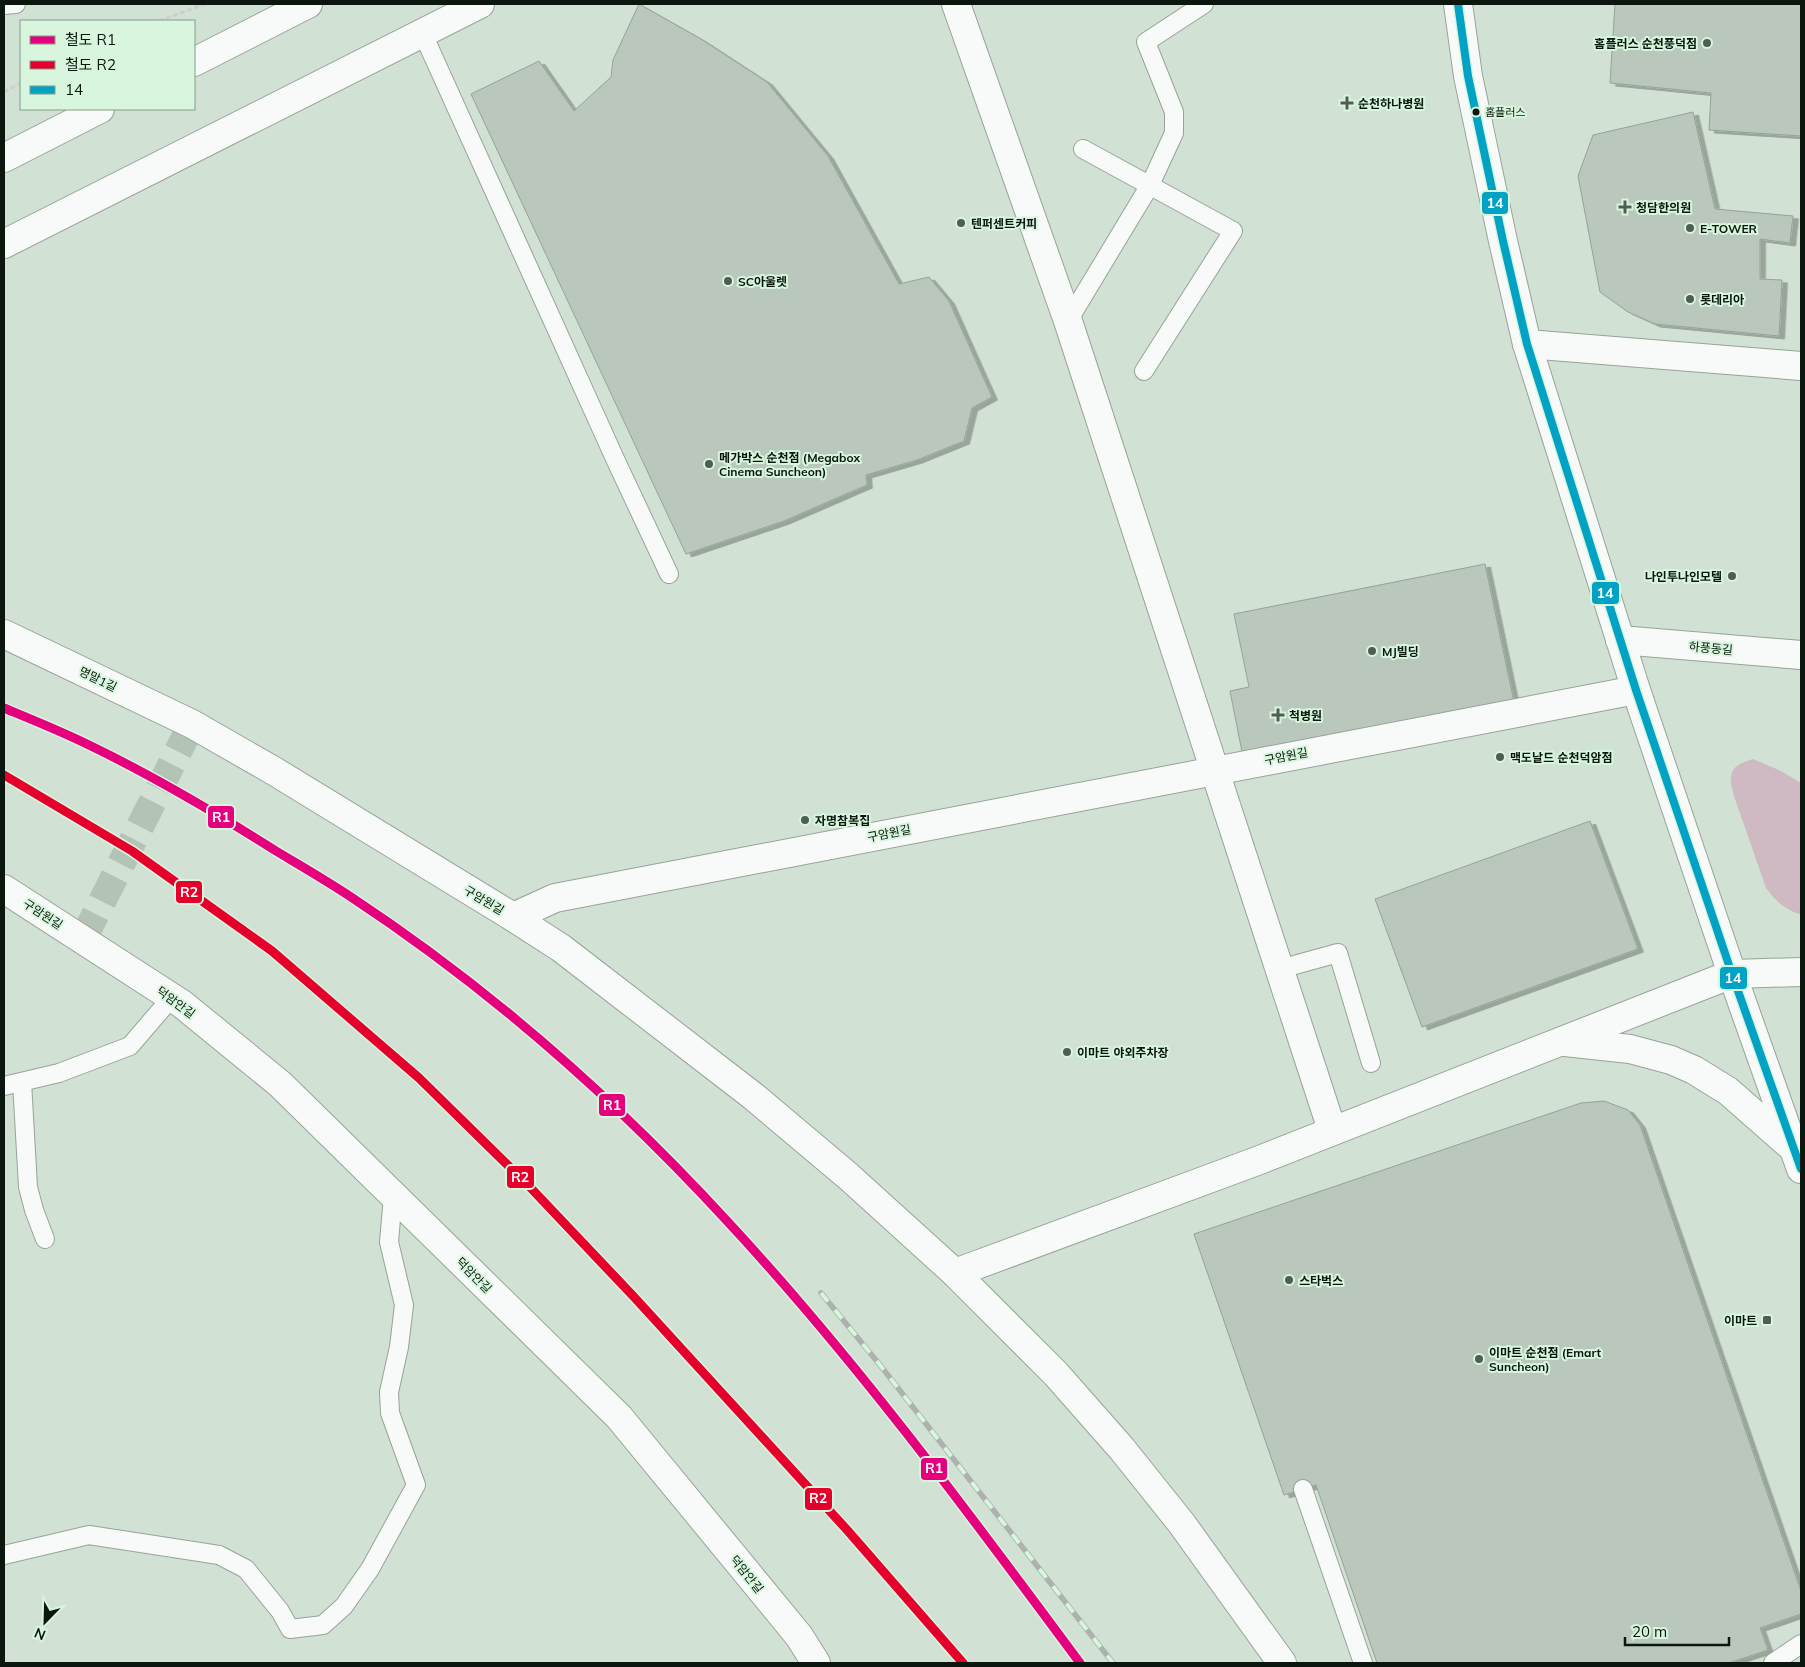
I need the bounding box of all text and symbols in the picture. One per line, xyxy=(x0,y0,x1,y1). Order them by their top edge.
legend xyxy=(20,20,195,110)
text: 철도 R1 xyxy=(65,30,116,49)
place label: 홈플러스 순천풍덕점 xyxy=(1594,36,1697,51)
marker: 홈플러스 순천풍덕점 xyxy=(1701,37,1713,49)
text: 철도 R2 xyxy=(65,55,116,74)
text: 14 xyxy=(65,80,83,99)
marker: 순천하나병원 xyxy=(1340,96,1354,110)
place label: 순천하나병원 xyxy=(1358,96,1424,111)
place label: 홈플러스 xyxy=(1485,105,1525,119)
marker: 홈플러스 xyxy=(1471,107,1481,117)
line badge: 14 xyxy=(1481,191,1509,215)
text: 14 xyxy=(1487,194,1504,212)
marker: 청담한의원 xyxy=(1618,200,1632,214)
place label: 청담한의원 xyxy=(1636,200,1691,215)
place label: 텐퍼센트커피 xyxy=(971,216,1037,231)
marker: 텐퍼센트커피 xyxy=(955,217,967,229)
place label: E-TOWER xyxy=(1700,221,1758,236)
marker: E-TOWER xyxy=(1684,222,1696,234)
place label: SC아울렛 xyxy=(738,274,787,289)
marker: SC아울렛 xyxy=(722,275,734,287)
place label: 롯데리아 xyxy=(1700,292,1744,307)
marker: 롯데리아 xyxy=(1684,293,1696,305)
place label: 메가박스 순천점 (Megabox Cinema Suncheon) xyxy=(719,450,860,479)
marker: 메가박스 순천점 (Megabox Cinema Suncheon) xyxy=(703,458,715,470)
place label: 나인투나인모텔 xyxy=(1645,569,1722,584)
marker: 나인투나인모텔 xyxy=(1726,570,1738,582)
line badge: 14 xyxy=(1591,581,1620,605)
text: 14 xyxy=(1597,584,1614,602)
street label: 하풍동길 xyxy=(1688,639,1734,657)
place label: MJ빌딩 xyxy=(1382,644,1419,659)
marker: MJ빌딩 xyxy=(1366,645,1378,657)
street label: 명말1길 xyxy=(77,663,119,695)
marker: 척병원 xyxy=(1271,708,1285,722)
place label: 척병원 xyxy=(1289,708,1322,723)
street label: 구암원길 xyxy=(1263,744,1309,768)
place label: 맥도날드 순천덕암점 xyxy=(1510,750,1613,765)
marker: 맥도날드 순천덕암점 xyxy=(1494,751,1506,763)
line badge: R1 xyxy=(207,805,235,829)
text: R1 xyxy=(212,808,230,826)
place label: 자명참복집 xyxy=(815,813,870,828)
marker: 자명참복집 xyxy=(799,814,811,826)
street label: 구암원길 xyxy=(866,821,912,845)
line badge: R2 xyxy=(175,880,203,904)
street label: 구암원길 xyxy=(461,882,507,918)
text: R2 xyxy=(180,883,198,901)
street label: 구암원길 xyxy=(20,896,66,932)
line badge: 14 xyxy=(1719,966,1748,990)
text: 14 xyxy=(1725,969,1742,987)
street label: 덕암안길 xyxy=(154,983,198,1021)
place label: 이마트 야외주차장 xyxy=(1077,1045,1169,1060)
marker: 이마트 야외주차장 xyxy=(1061,1046,1073,1058)
line badge: R1 xyxy=(598,1093,626,1117)
text: R1 xyxy=(603,1096,621,1114)
line badge: R2 xyxy=(506,1165,535,1189)
text: R2 xyxy=(511,1168,529,1186)
street label: 덕암안길 xyxy=(453,1254,495,1296)
place label: 스타벅스 xyxy=(1299,1273,1343,1288)
marker: 스타벅스 xyxy=(1283,1274,1295,1286)
place label: 이마트 xyxy=(1724,1313,1757,1328)
marker: 이마트 xyxy=(1761,1314,1773,1326)
place label: 이마트 순천점 (Emart Suncheon) xyxy=(1489,1345,1602,1374)
marker: 이마트 순천점 (Emart Suncheon) xyxy=(1473,1353,1485,1365)
line badge: R1 xyxy=(920,1457,948,1481)
text: R1 xyxy=(925,1459,943,1477)
line badge: R2 xyxy=(804,1487,833,1511)
text: R2 xyxy=(809,1489,827,1507)
street label: 덕암안길 xyxy=(727,1552,767,1596)
north arrow xyxy=(20,1597,70,1647)
scale bar xyxy=(1625,1614,1729,1646)
text: 20 m xyxy=(1632,1622,1667,1641)
text: N xyxy=(32,1624,48,1644)

